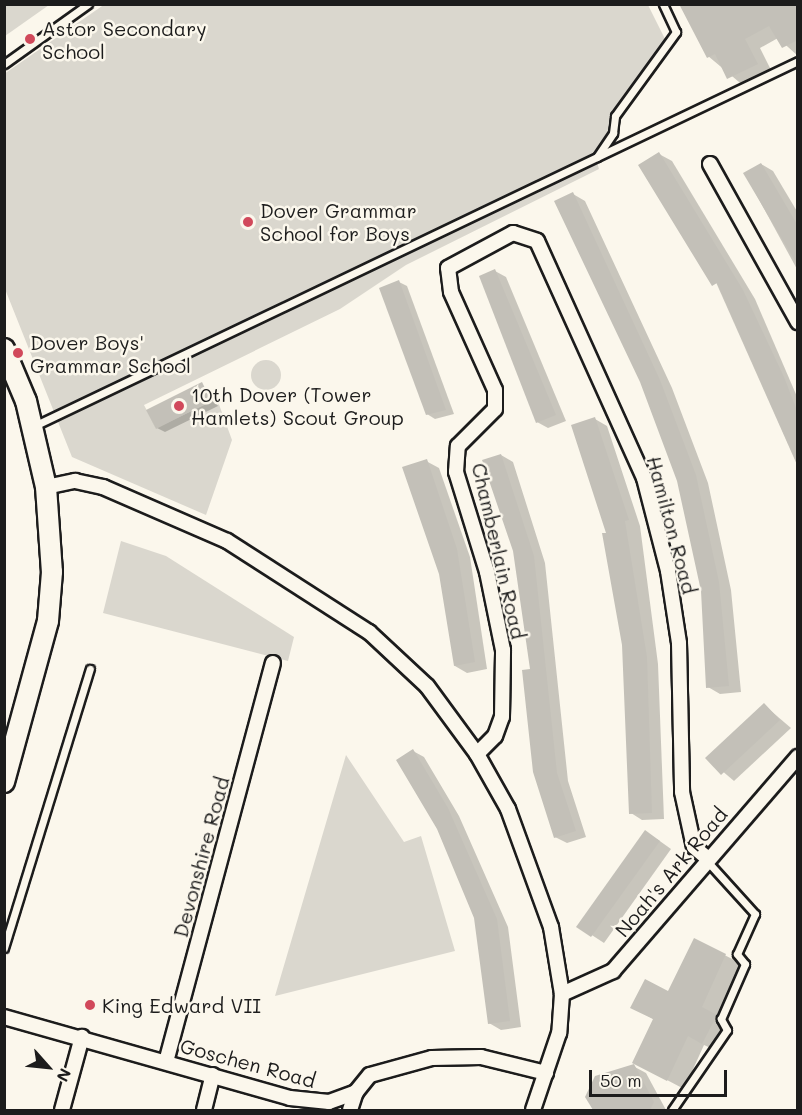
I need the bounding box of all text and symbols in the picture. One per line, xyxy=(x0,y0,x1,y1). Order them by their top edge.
place label: Astor Secondary School xyxy=(42,16,207,63)
marker: Astor Secondary School xyxy=(23,32,37,46)
place label: Dover Grammar School for Boys xyxy=(260,198,417,245)
marker: Dover Grammar School for Boys xyxy=(241,215,255,229)
place label: Dover Boys' Grammar School xyxy=(30,330,191,377)
marker: Dover Boys' Grammar School xyxy=(11,346,25,360)
place label: 10th Dover (Tower Hamlets) Scout Group xyxy=(191,382,404,429)
marker: 10th Dover (Tower Hamlets) Scout Group xyxy=(172,399,186,413)
street label: Hamilton Road xyxy=(642,453,702,597)
street label: Chamberlain Road xyxy=(467,461,531,641)
street label: Devonshire Road xyxy=(168,774,234,940)
street label: Noah's Ark Road xyxy=(610,802,732,942)
place label: King Edward VII xyxy=(102,993,261,1017)
marker: King Edward VII xyxy=(83,998,97,1012)
street label: Goschen Road xyxy=(178,1033,318,1093)
north arrow xyxy=(18,1037,78,1097)
scale bar xyxy=(592,1058,730,1096)
text: N xyxy=(52,1065,77,1086)
text: 50 m xyxy=(600,1068,642,1092)

